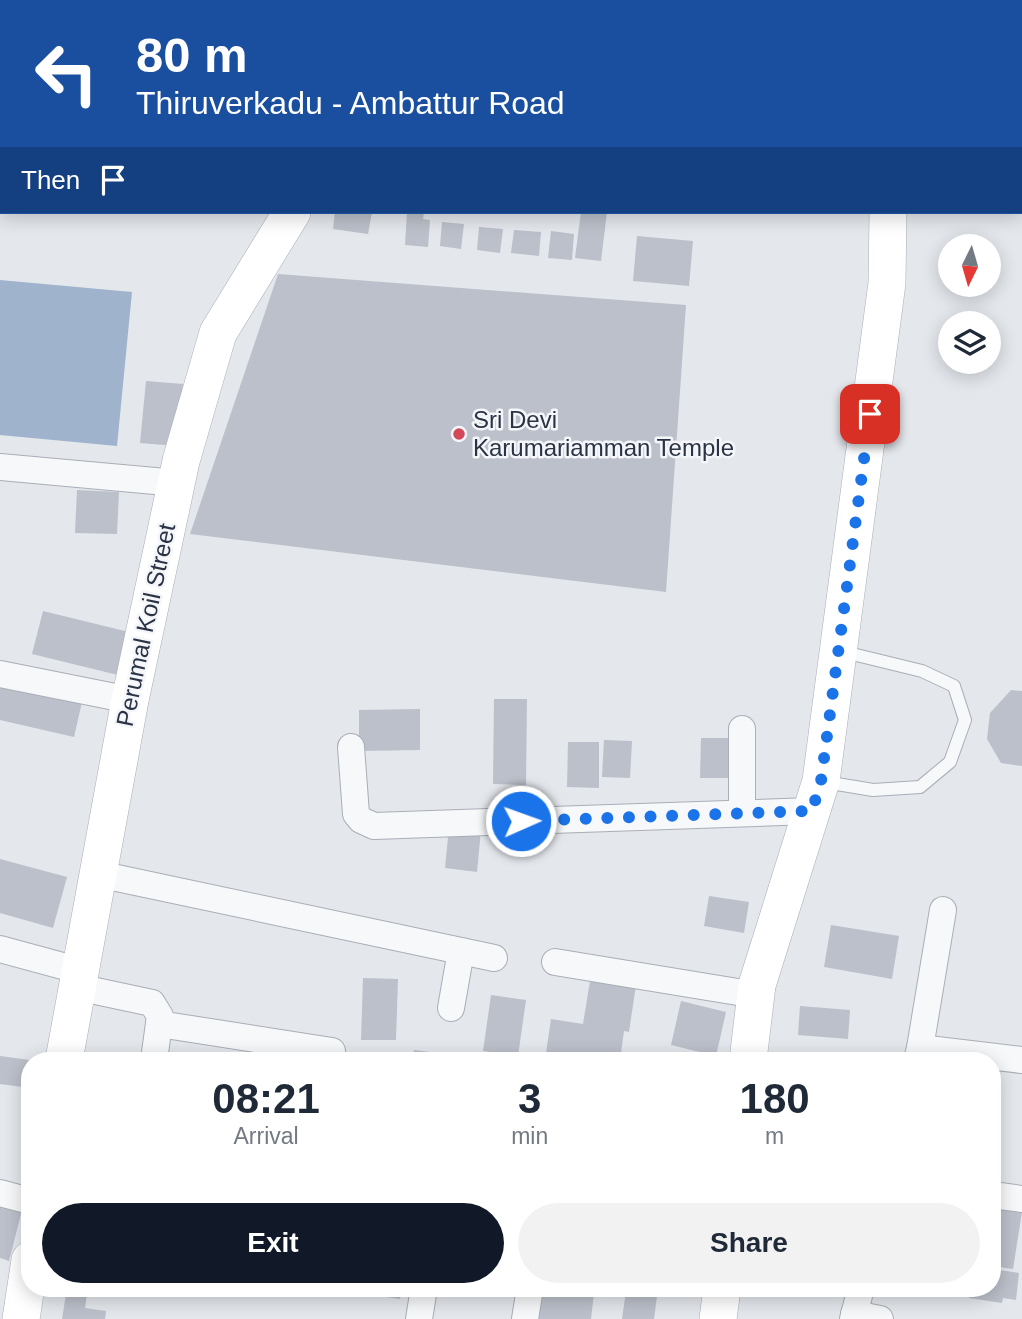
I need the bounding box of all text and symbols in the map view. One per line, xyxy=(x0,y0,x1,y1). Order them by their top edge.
icon: left xyxy=(21,28,112,119)
text: 80 m xyxy=(136,28,248,82)
text: Thiruverkadu - Ambattur Road xyxy=(136,85,565,121)
icon: arrive xyxy=(94,161,132,199)
text: Then xyxy=(21,165,80,195)
north arrow xyxy=(938,234,1001,298)
map controls xyxy=(938,234,1001,374)
button: layers xyxy=(938,311,1001,374)
pin xyxy=(840,384,900,444)
icon: arrive xyxy=(851,395,889,433)
place label: Sri Devi Karumariamman Temple xyxy=(473,406,734,461)
marker: Sri Devi Karumariamman Temple xyxy=(451,426,467,442)
street label: Perumal Koil Street xyxy=(111,521,180,729)
position arrow xyxy=(484,784,558,858)
text: 08:21 xyxy=(212,1075,320,1122)
text: 3 xyxy=(518,1075,541,1122)
text: 180 xyxy=(740,1075,810,1122)
text: Arrival xyxy=(233,1123,299,1149)
text: min xyxy=(511,1123,548,1149)
text: m xyxy=(765,1123,784,1149)
button: Exit xyxy=(42,1203,504,1283)
button: Share xyxy=(518,1203,980,1283)

